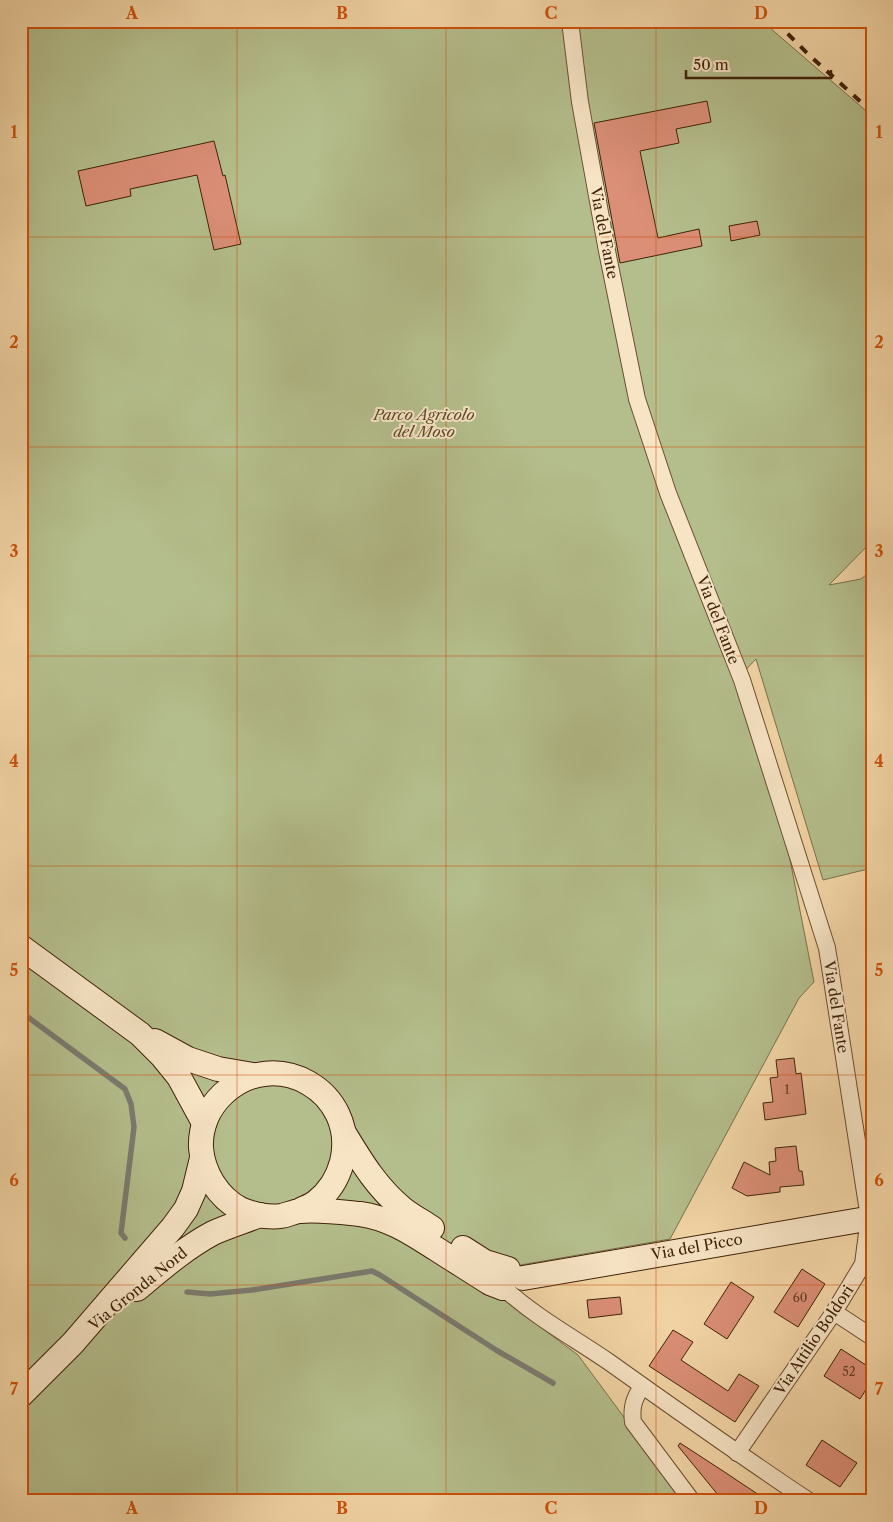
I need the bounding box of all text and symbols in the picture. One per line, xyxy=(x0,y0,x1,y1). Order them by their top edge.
text: A xyxy=(125,3,139,23)
text: B xyxy=(336,3,348,23)
text: C xyxy=(545,3,557,23)
text: D xyxy=(754,3,768,23)
scale bar xyxy=(686,48,830,80)
text: 50 m xyxy=(693,55,729,74)
text: 1 xyxy=(10,122,18,142)
text: 1 xyxy=(875,122,883,142)
street label: Via del Fante xyxy=(586,184,623,281)
text: 2 xyxy=(9,332,19,352)
text: 2 xyxy=(874,332,884,352)
park label: Parco Agricolo del Moso xyxy=(372,405,475,441)
text: 3 xyxy=(9,541,19,561)
text: 3 xyxy=(874,541,884,561)
street label: Via del Fante xyxy=(693,572,744,667)
text: 4 xyxy=(9,751,19,771)
text: 4 xyxy=(874,751,884,771)
street label: Via del Fante xyxy=(820,958,853,1054)
text: 5 xyxy=(10,960,19,980)
text: 5 xyxy=(875,960,884,980)
house number: 1 xyxy=(784,1082,790,1097)
text: 6 xyxy=(9,1170,19,1190)
text: 6 xyxy=(874,1170,884,1190)
street label: Via del Picco xyxy=(649,1229,744,1264)
street label: Via Gronda Nord xyxy=(84,1243,191,1335)
street label: Via Attilio Boldori xyxy=(769,1281,858,1399)
house number: 60 xyxy=(793,1290,807,1305)
house number: 52 xyxy=(842,1364,856,1379)
text: 7 xyxy=(10,1379,19,1399)
text: 7 xyxy=(875,1379,884,1399)
text: A xyxy=(125,1498,139,1518)
text: B xyxy=(336,1498,348,1518)
text: C xyxy=(545,1498,557,1518)
text: D xyxy=(754,1498,768,1518)

